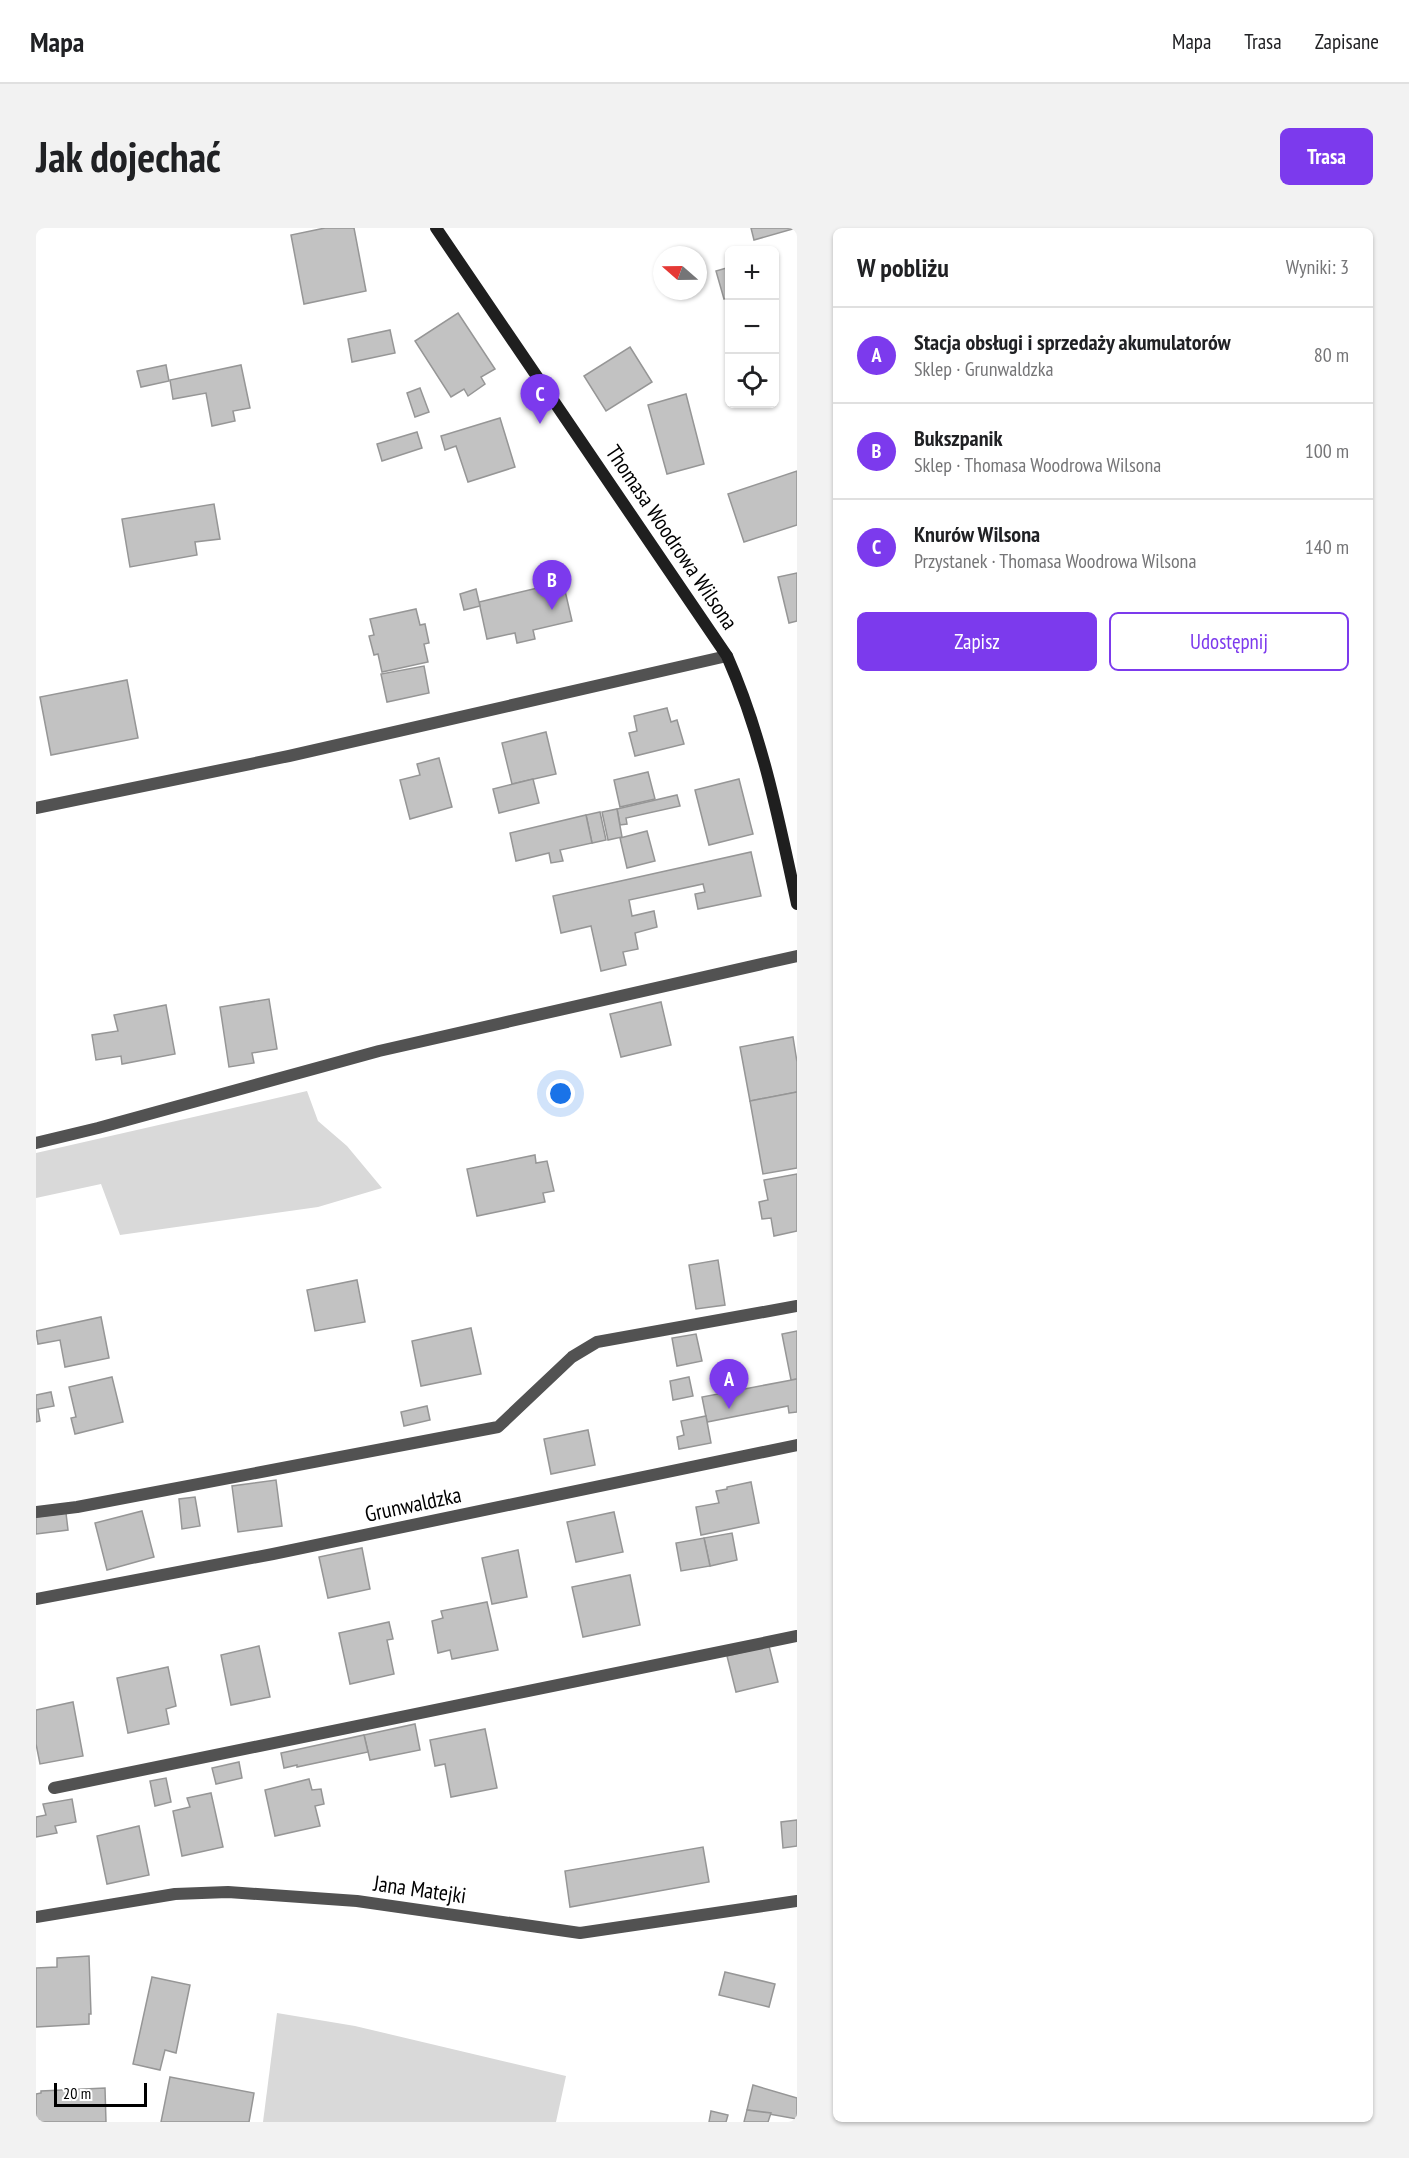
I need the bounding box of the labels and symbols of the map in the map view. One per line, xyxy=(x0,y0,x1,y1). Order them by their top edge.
north arrow xyxy=(653,246,707,300)
pin: C xyxy=(520,374,560,424)
street label: Thomasa Woodrowa Wilsona xyxy=(600,439,744,635)
pin: B xyxy=(532,560,572,610)
your location xyxy=(546,1079,575,1108)
pin: A xyxy=(710,1360,748,1409)
street label: Grunwaldzka xyxy=(362,1480,464,1528)
street label: Jana Matejki xyxy=(371,1869,468,1909)
scale bar xyxy=(54,2080,147,2108)

